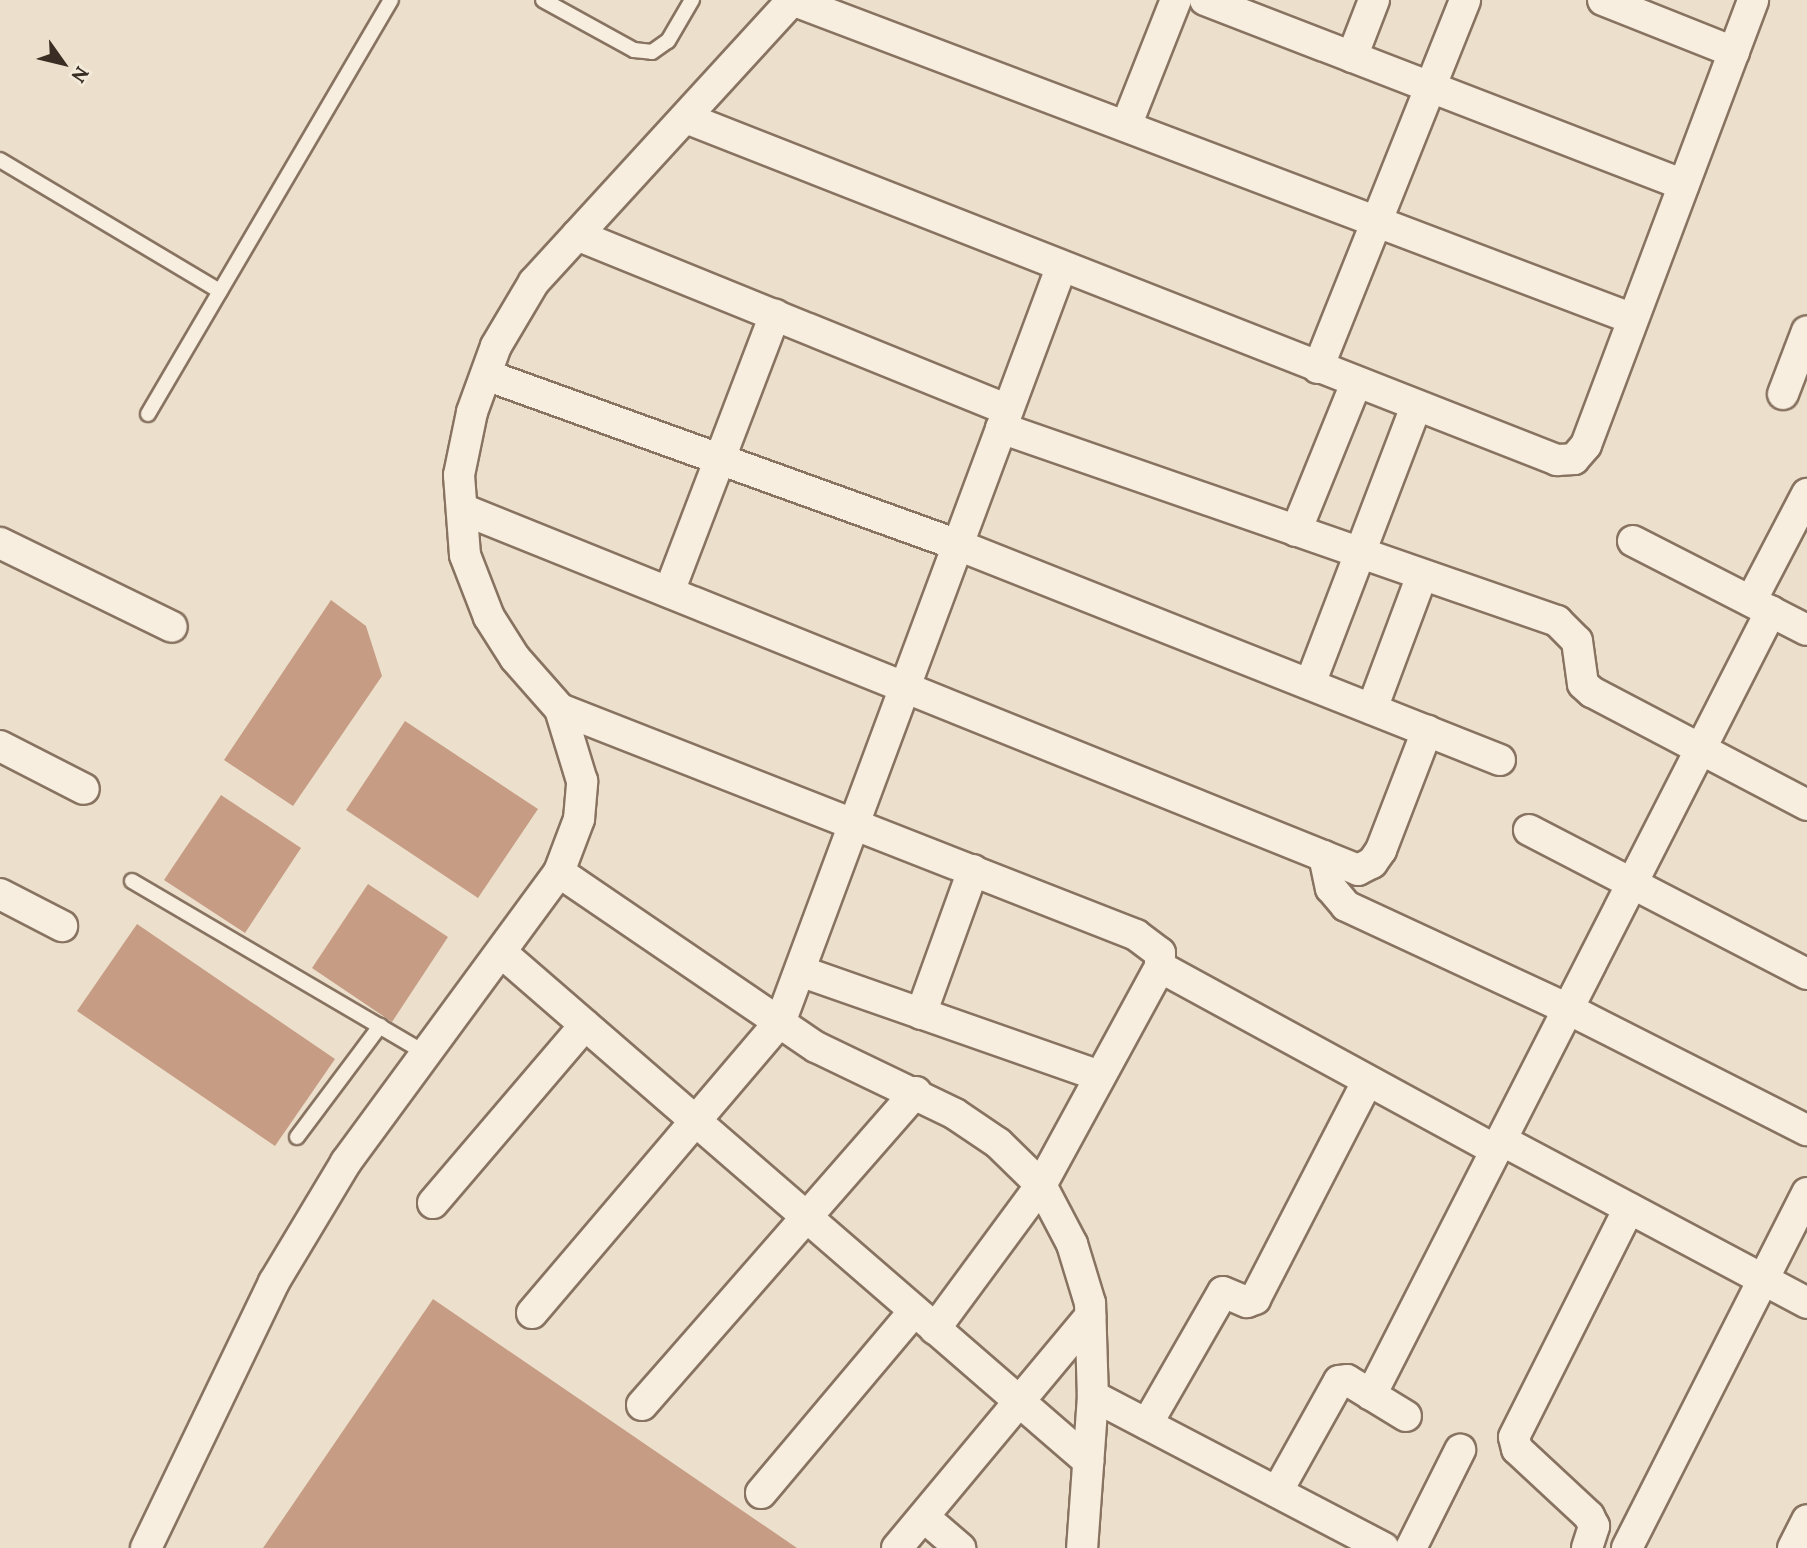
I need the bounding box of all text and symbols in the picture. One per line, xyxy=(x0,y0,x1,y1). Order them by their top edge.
north arrow xyxy=(28,28,98,98)
text: N xyxy=(66,62,94,88)

